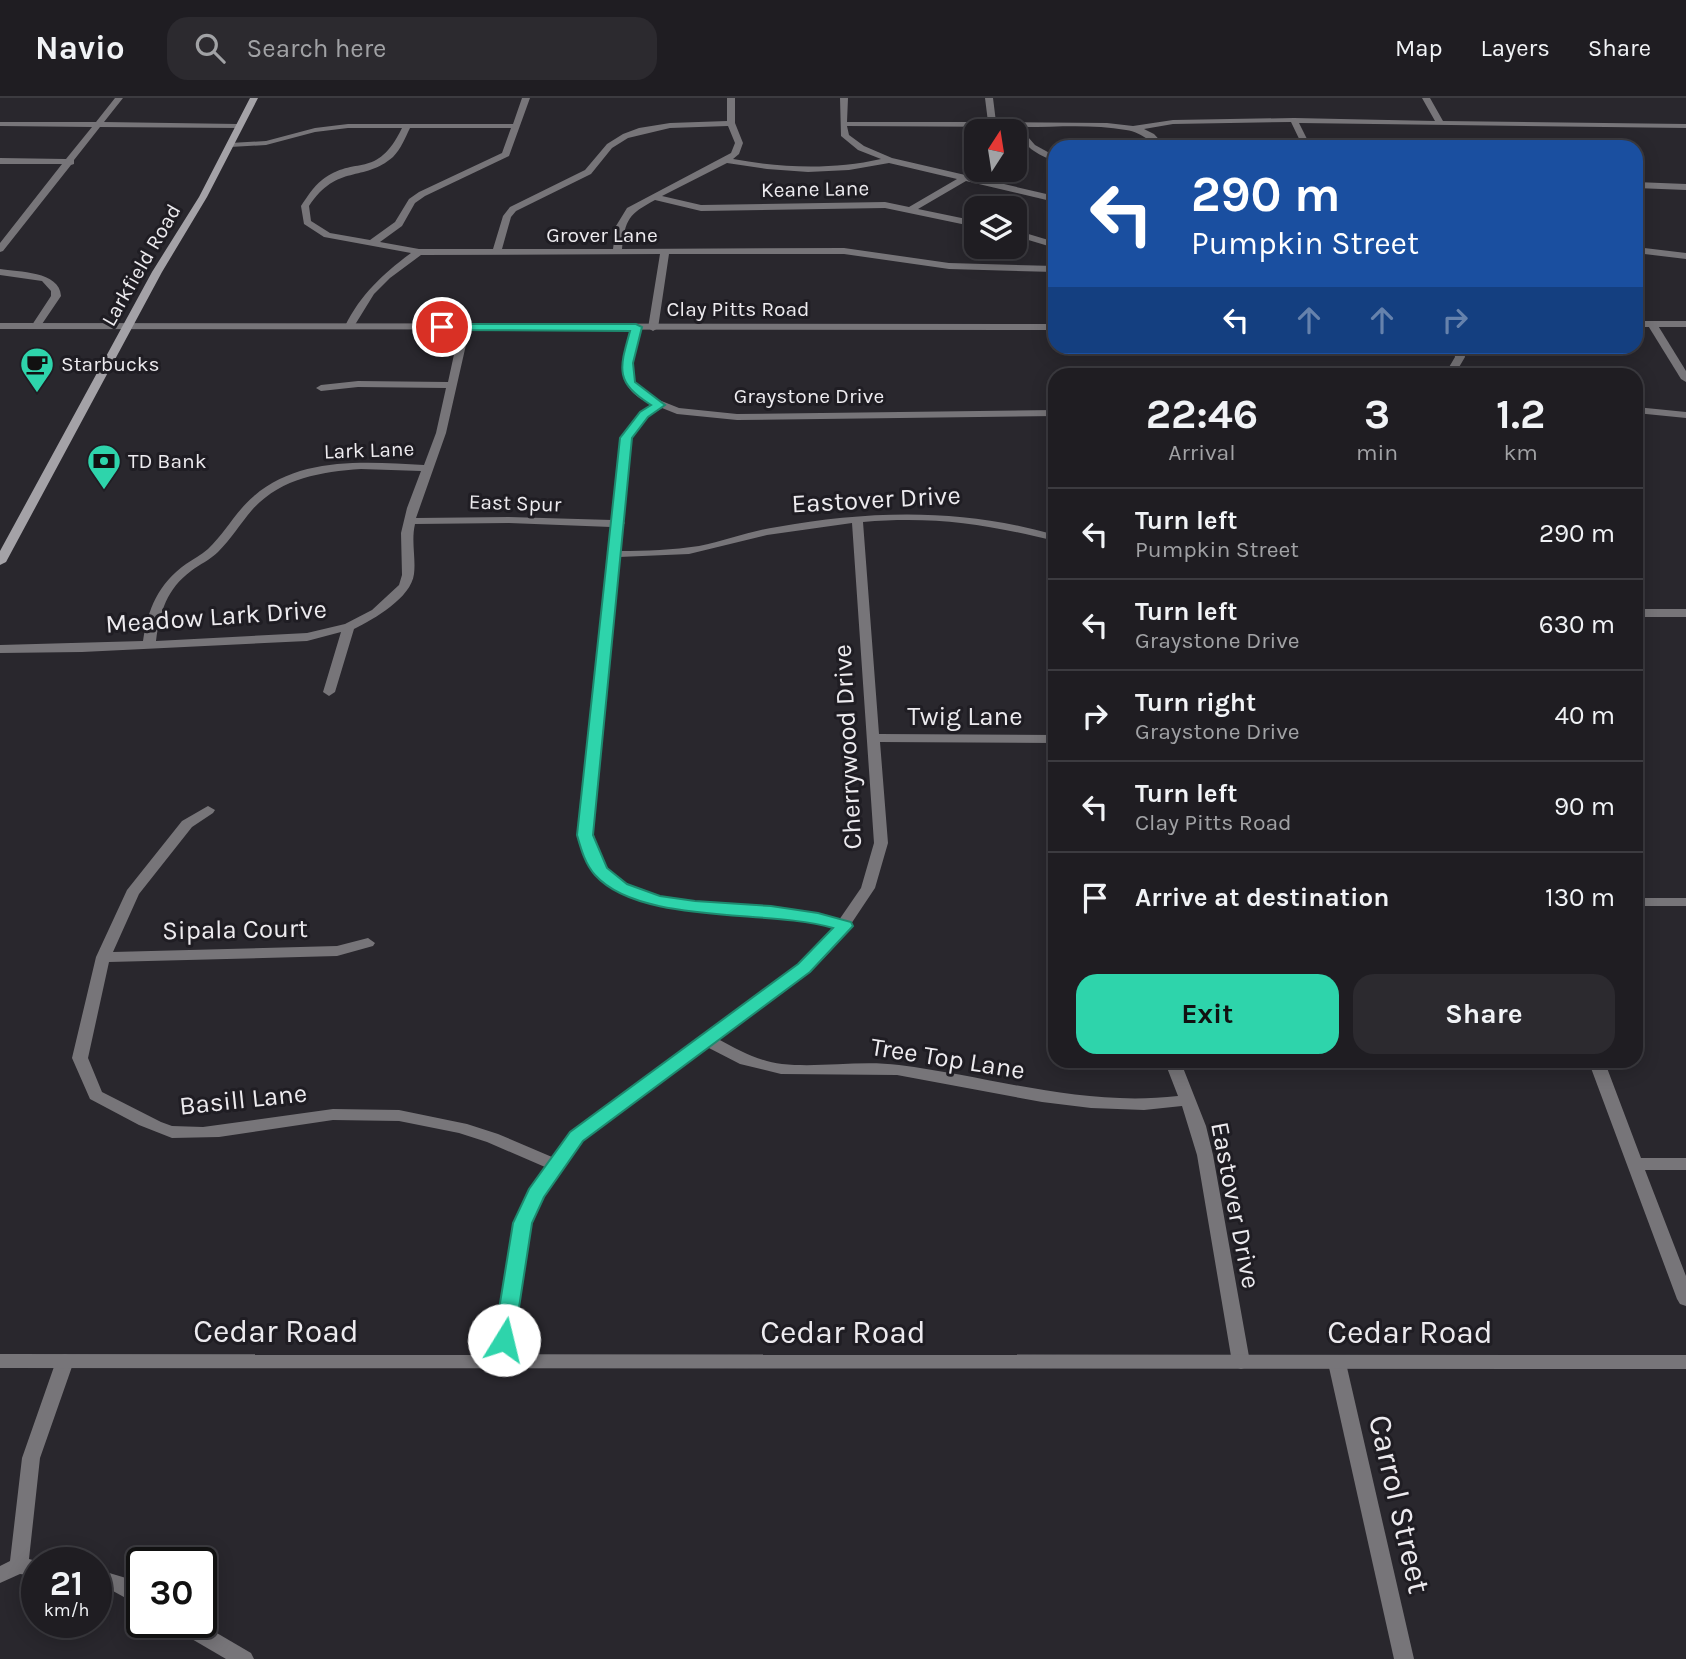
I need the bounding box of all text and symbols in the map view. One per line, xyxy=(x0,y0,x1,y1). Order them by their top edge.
search box xyxy=(167,17,657,80)
text: Navio xyxy=(35,29,125,67)
icon: search xyxy=(191,29,229,67)
text: Search here xyxy=(247,33,386,64)
text: Map xyxy=(1395,34,1443,62)
text: Layers xyxy=(1481,34,1550,62)
text: Share xyxy=(1588,34,1651,62)
north arrow xyxy=(964,119,1027,182)
map controls xyxy=(964,119,1027,259)
text: 290 m xyxy=(1191,166,1340,223)
icon: left xyxy=(1076,168,1167,259)
street label: Keane Lane xyxy=(761,176,869,202)
button: layers xyxy=(964,196,1027,259)
street label: Larkfield Road xyxy=(96,200,186,330)
street label: Grover Lane xyxy=(546,223,658,247)
text: Pumpkin Street xyxy=(1191,225,1419,262)
pin xyxy=(412,297,472,357)
street label: Clay Pitts Road xyxy=(666,297,810,321)
icon: left xyxy=(1217,301,1255,339)
icon: ahead xyxy=(1290,301,1328,339)
icon: ahead xyxy=(1363,301,1401,339)
icon: right xyxy=(1436,301,1474,339)
icon: arrive xyxy=(423,308,461,346)
cafe icon: Starbucks xyxy=(18,345,56,394)
place label: Starbucks xyxy=(61,352,160,376)
street label: Graystone Drive xyxy=(734,384,884,408)
text: 22:46 xyxy=(1146,389,1258,439)
text: 3 xyxy=(1364,389,1390,439)
text: 1.2 xyxy=(1496,389,1545,439)
street label: Lark Lane xyxy=(323,436,415,464)
text: Arrival xyxy=(1168,439,1236,466)
text: min xyxy=(1356,439,1398,466)
text: km xyxy=(1503,439,1538,466)
bank icon: TD Bank xyxy=(85,442,123,491)
place label: TD Bank xyxy=(128,449,207,473)
street label: Eastover Drive xyxy=(791,480,961,519)
street label: East Spur xyxy=(468,489,562,517)
text: Turn left xyxy=(1135,505,1237,536)
icon: left xyxy=(1076,515,1114,553)
text: 290 m xyxy=(1539,518,1615,549)
text: Pumpkin Street xyxy=(1135,536,1299,563)
street label: Meadow Lark Drive xyxy=(104,593,328,640)
text: Turn left xyxy=(1135,596,1237,627)
icon: left xyxy=(1076,606,1114,644)
text: 630 m xyxy=(1539,609,1615,640)
text: Graystone Drive xyxy=(1135,627,1300,654)
street label: Cherrywood Drive xyxy=(827,644,868,850)
text: Turn right xyxy=(1135,687,1256,718)
icon: right xyxy=(1076,697,1114,735)
text: 40 m xyxy=(1555,700,1615,731)
street label: Twig Lane xyxy=(907,701,1023,732)
text: Graystone Drive xyxy=(1135,718,1300,745)
text: Turn left xyxy=(1135,778,1237,809)
icon: left xyxy=(1076,788,1114,826)
text: 90 m xyxy=(1554,791,1615,822)
text: Clay Pitts Road xyxy=(1135,809,1292,836)
icon: arrive xyxy=(1076,879,1114,917)
text: Arrive at destination xyxy=(1135,882,1389,913)
text: 130 m xyxy=(1545,882,1615,913)
street label: Sipala Court xyxy=(162,913,308,946)
button: Exit xyxy=(1076,974,1339,1054)
button: Share xyxy=(1353,974,1615,1054)
street label: Tree Top Lane xyxy=(869,1031,1027,1086)
street label: Basill Lane xyxy=(178,1077,308,1122)
street label: Eastover Drive xyxy=(1204,1119,1267,1291)
position arrow xyxy=(467,1303,541,1377)
street label: Cedar Road xyxy=(193,1313,359,1350)
street label: Cedar Road xyxy=(760,1314,926,1351)
street label: Cedar Road xyxy=(1327,1314,1493,1351)
street label: Carrol Street xyxy=(1361,1411,1438,1597)
speed limit sign: 30 xyxy=(126,1547,217,1638)
text: 21 xyxy=(50,1563,83,1604)
text: km/h xyxy=(44,1599,89,1621)

